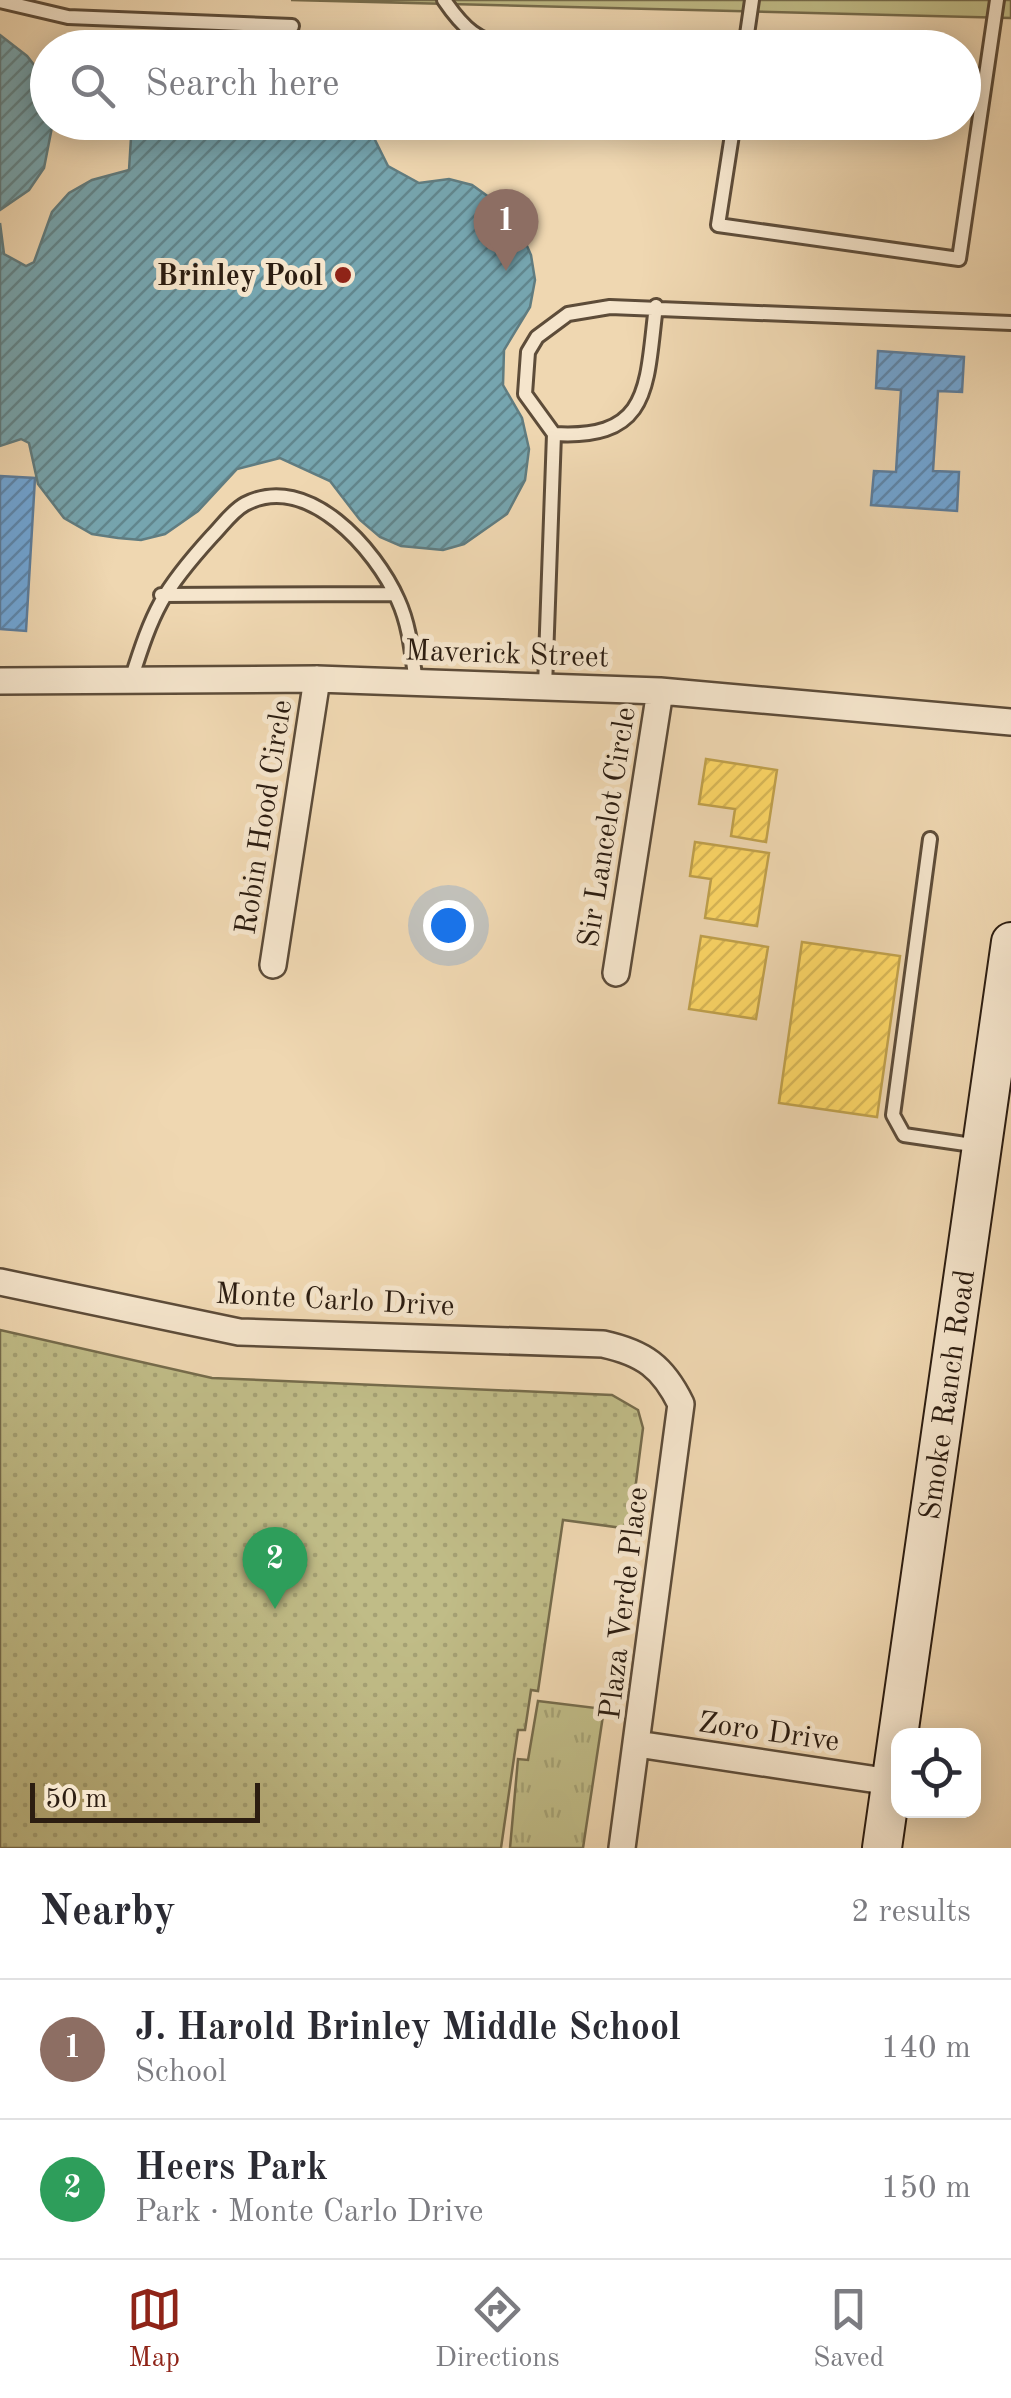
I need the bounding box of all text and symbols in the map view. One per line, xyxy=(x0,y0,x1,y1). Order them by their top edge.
search box xyxy=(30,30,981,140)
icon: search xyxy=(65,58,120,113)
text: Search here xyxy=(145,66,340,104)
pin: 1 xyxy=(474,188,538,271)
place label: Brinley Pool xyxy=(157,262,323,292)
marker: Brinley Pool xyxy=(332,264,354,286)
street label: Maverick Street xyxy=(404,636,610,674)
street label: Robin Hood Circle xyxy=(232,698,298,937)
street label: Sir Lancelot Circle xyxy=(574,705,642,950)
your location xyxy=(423,900,474,951)
street label: Smoke Ranch Road xyxy=(916,1268,981,1522)
street label: Monte Carlo Drive xyxy=(214,1280,455,1322)
street label: Plaza Verde Place xyxy=(596,1485,654,1721)
pin: 2 xyxy=(242,1526,308,1609)
street label: Zoro Drive xyxy=(696,1708,841,1758)
map controls xyxy=(891,1728,981,1818)
button: locate xyxy=(891,1728,981,1818)
scale bar xyxy=(30,1778,260,1822)
text: 50 m xyxy=(45,1786,108,1814)
text: Nearby xyxy=(40,1892,176,1934)
text: 2 results xyxy=(851,1897,971,1929)
text: J. Harold Brinley Middle School xyxy=(135,2010,681,2048)
text: 1 xyxy=(63,2033,82,2065)
text: 140 m xyxy=(881,2033,971,2065)
text: School xyxy=(135,2057,227,2089)
text: Heers Park xyxy=(135,2150,328,2188)
text: 2 xyxy=(63,2173,82,2205)
text: 150 m xyxy=(881,2173,971,2205)
text: Park · Monte Carlo Drive xyxy=(135,2197,483,2229)
tab: Map xyxy=(127,2282,182,2377)
tab: Directions xyxy=(435,2282,560,2377)
tab: Saved xyxy=(813,2282,884,2377)

